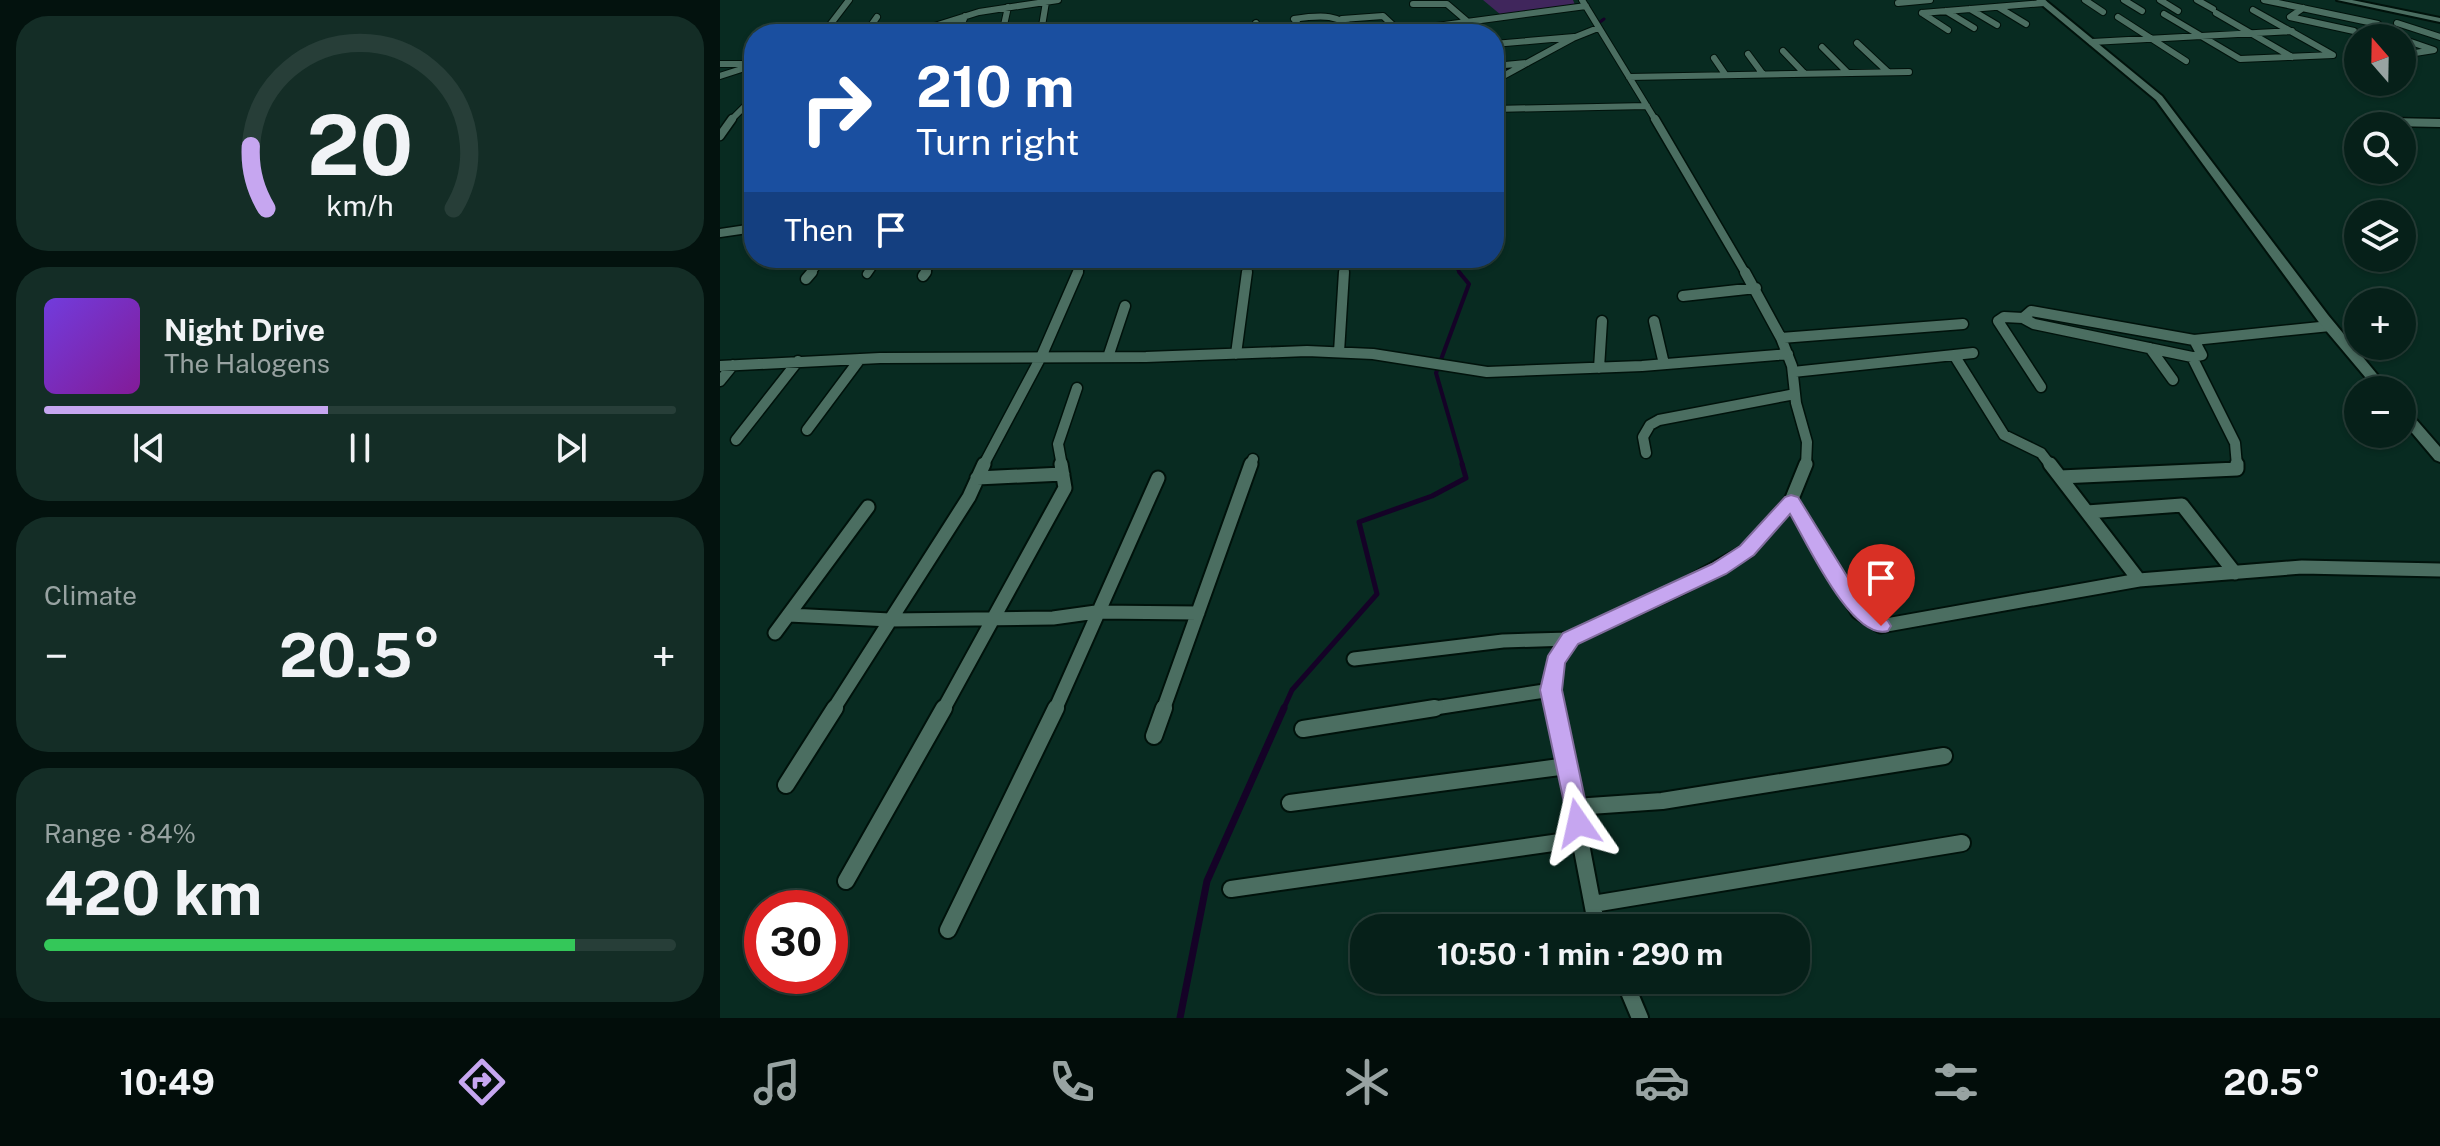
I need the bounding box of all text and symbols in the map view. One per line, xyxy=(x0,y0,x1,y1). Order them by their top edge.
north arrow xyxy=(2344,24,2416,96)
map controls xyxy=(2344,24,2416,448)
text: 210 m xyxy=(916,54,1074,120)
icon: right xyxy=(784,56,888,160)
text: 20 xyxy=(307,96,413,194)
button: search xyxy=(2344,112,2416,184)
text: Turn right xyxy=(916,121,1079,163)
text: km/h xyxy=(326,189,394,222)
button: layers xyxy=(2344,200,2416,272)
icon: arrive xyxy=(869,208,913,252)
text: Then xyxy=(784,212,853,248)
button: + xyxy=(2344,288,2416,360)
text: Night Drive xyxy=(164,312,325,348)
text: The Halogens xyxy=(164,348,330,379)
button: − xyxy=(2344,376,2416,448)
icon: previous xyxy=(127,426,171,470)
icon: pause xyxy=(338,426,382,470)
icon: next xyxy=(549,426,593,470)
pin xyxy=(1847,544,1915,626)
icon: arrive xyxy=(1859,556,1903,600)
text: Climate xyxy=(44,580,137,611)
text: 20.5° xyxy=(279,620,441,691)
text: − xyxy=(44,630,68,682)
text: + xyxy=(652,630,676,682)
position arrow xyxy=(1536,781,1620,865)
text: Range · 84% xyxy=(44,818,196,849)
text: 420 km xyxy=(44,858,262,929)
speed limit sign: 30 xyxy=(744,890,848,994)
text: 10:50 · 1 min · 290 m xyxy=(1437,936,1723,972)
icon: directions xyxy=(454,1054,510,1110)
icon: music xyxy=(749,1054,805,1110)
icon: phone xyxy=(1044,1054,1100,1110)
icon: climate xyxy=(1339,1054,1395,1110)
icon: car xyxy=(1634,1054,1690,1110)
icon: filters xyxy=(1928,1054,1984,1110)
text: 10:49 xyxy=(119,1061,215,1103)
text: 20.5° xyxy=(2223,1061,2320,1103)

